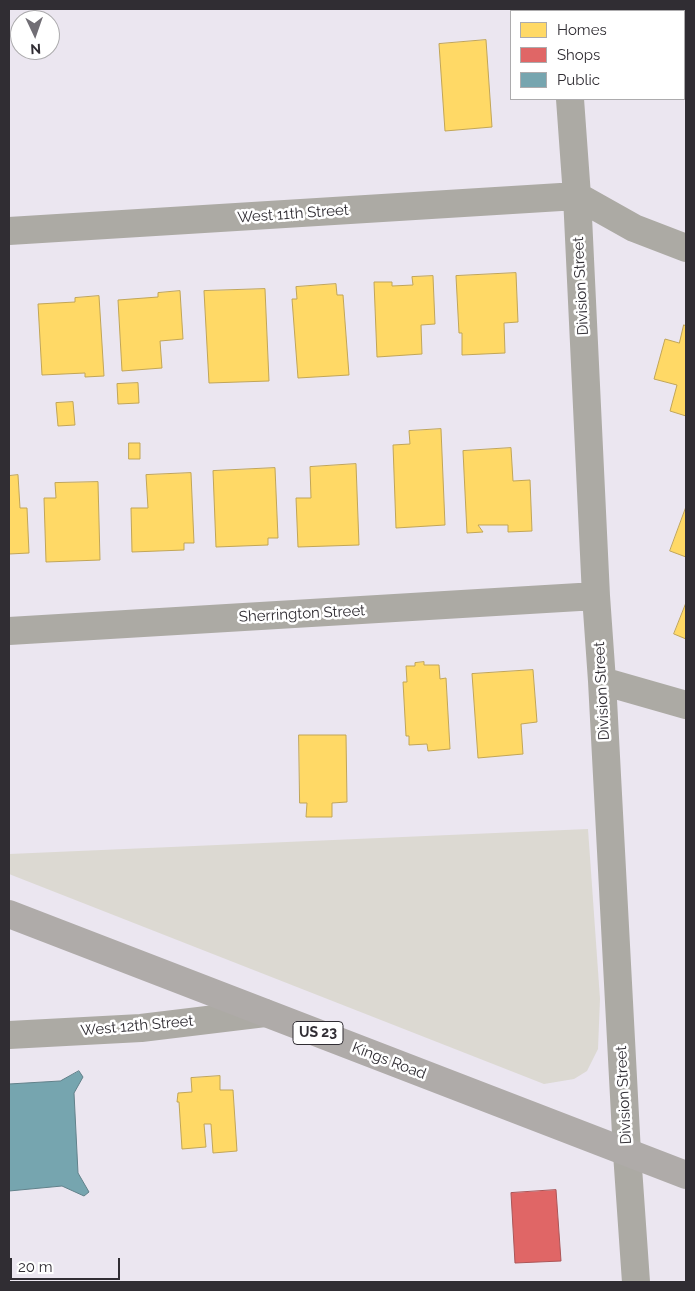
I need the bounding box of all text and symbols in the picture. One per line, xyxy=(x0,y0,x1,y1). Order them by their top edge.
north arrow xyxy=(10,10,60,60)
legend xyxy=(510,10,685,100)
text: Homes xyxy=(557,21,607,39)
text: N xyxy=(30,41,41,57)
text: Shops xyxy=(557,46,600,64)
text: Public xyxy=(557,71,600,89)
street label: West 11th Street xyxy=(237,201,349,227)
street label: Division Street xyxy=(569,236,593,336)
street label: Sherrington Street xyxy=(238,602,366,626)
street label: Division Street xyxy=(590,641,614,741)
street label: West 12th Street xyxy=(80,1012,194,1040)
road number: US 23 xyxy=(293,1021,343,1044)
street label: Kings Road xyxy=(349,1039,429,1083)
street label: Division Street xyxy=(612,1045,636,1145)
scale bar xyxy=(12,1248,122,1280)
text: 20 m xyxy=(18,1258,53,1276)

